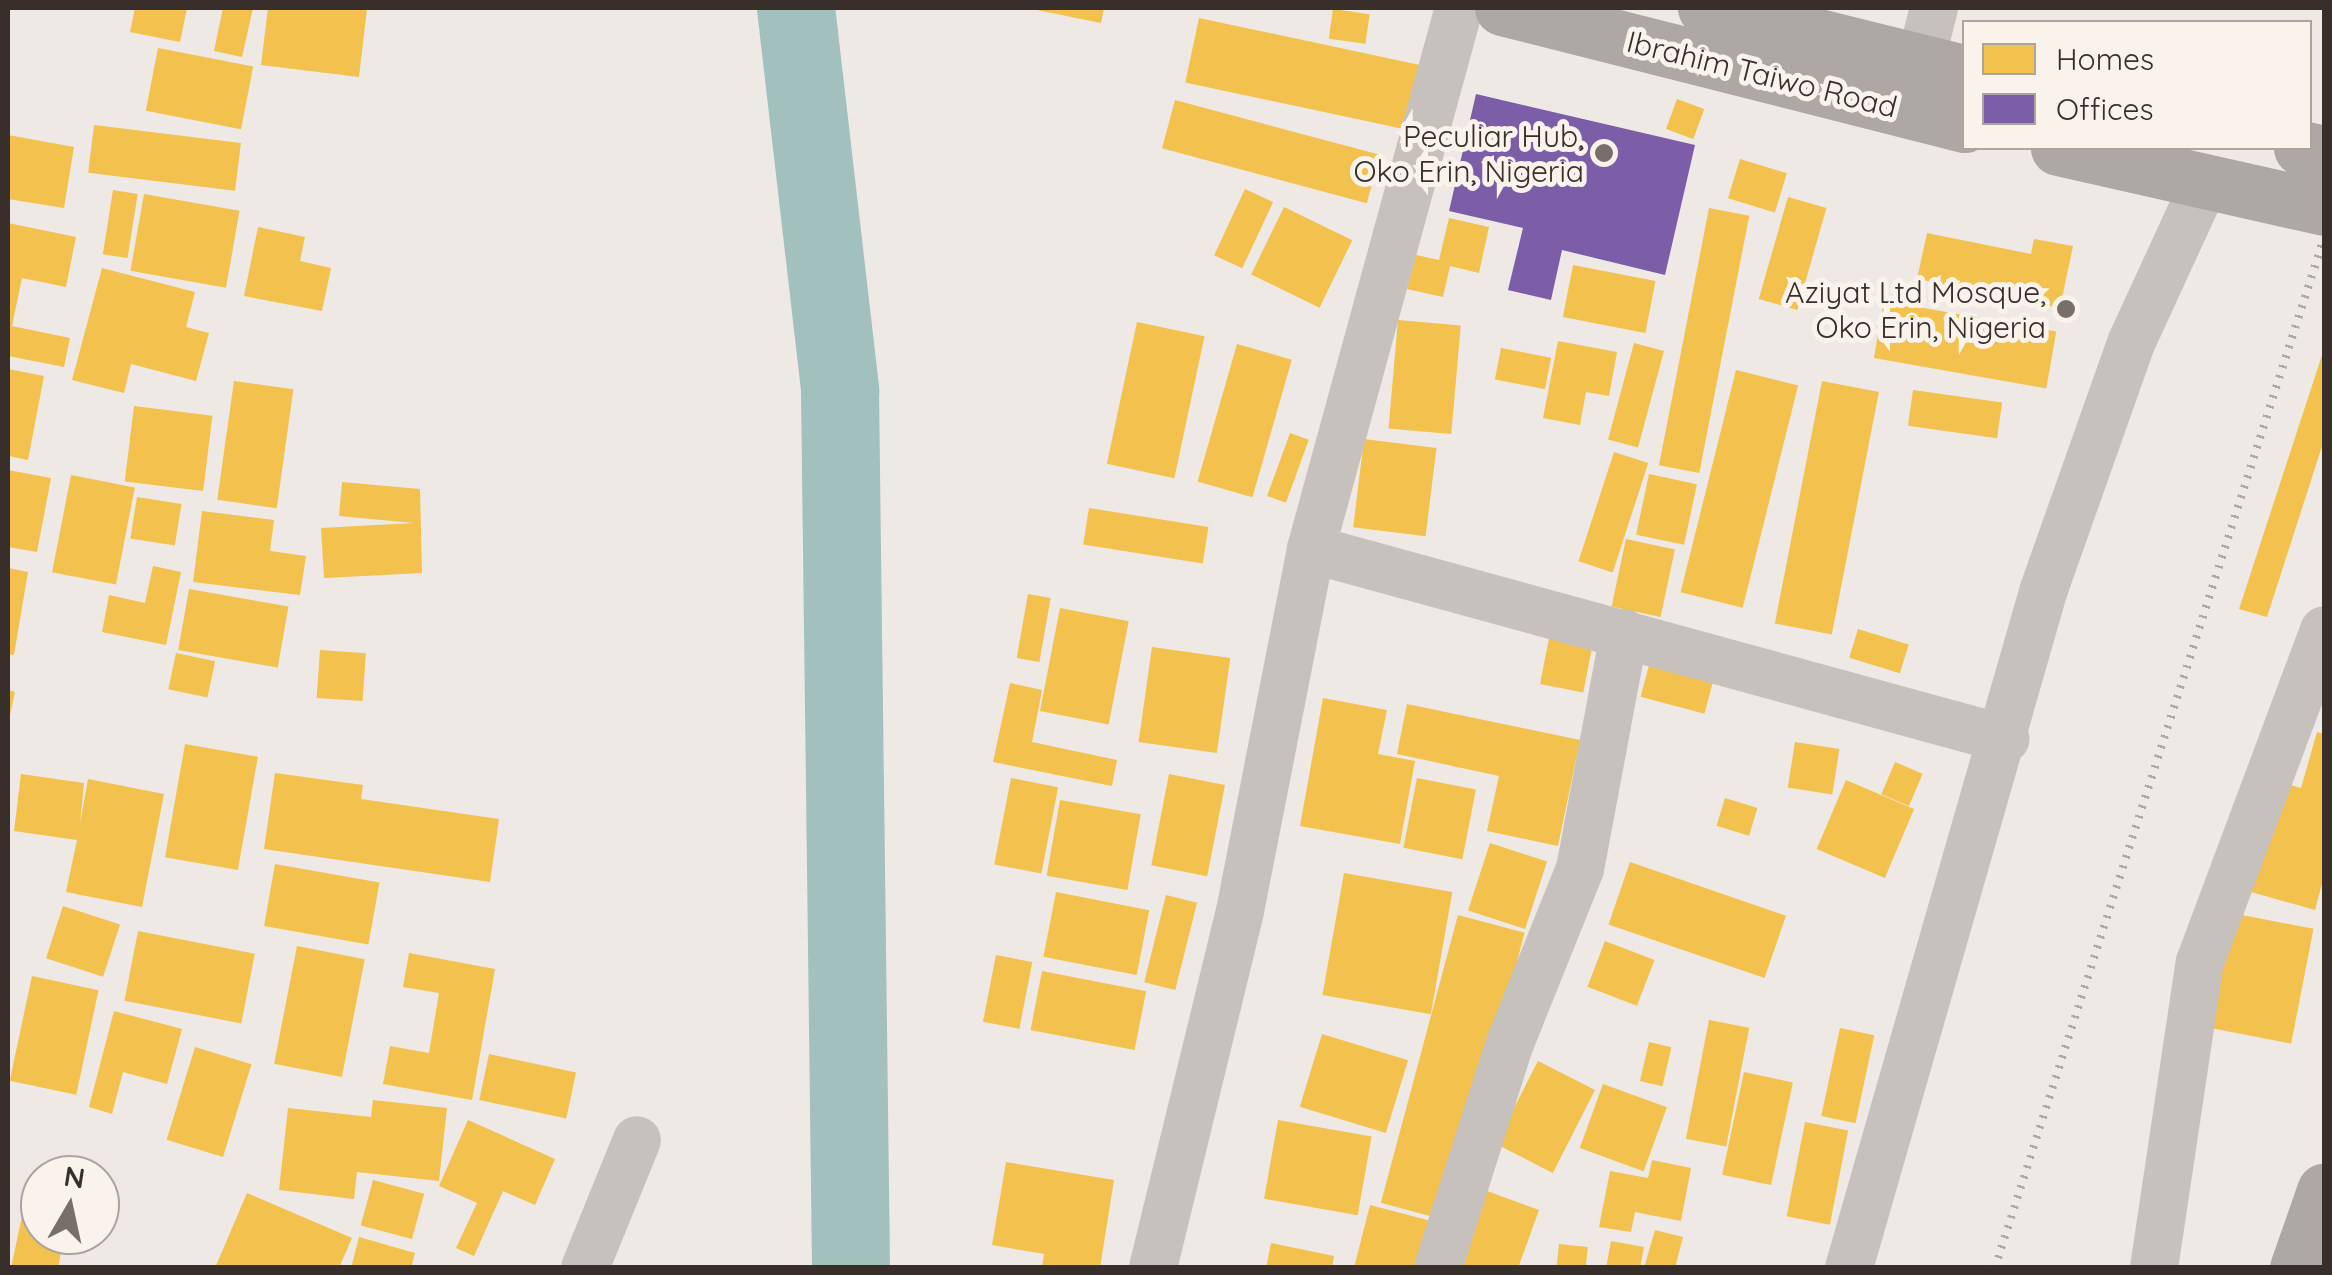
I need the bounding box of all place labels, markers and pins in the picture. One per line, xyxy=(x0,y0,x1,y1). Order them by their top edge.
place label: Peculiar Hub, Oko Erin, Nigeria xyxy=(1353,118,1584,188)
marker: Peculiar Hub, Oko Erin, Nigeria xyxy=(1593,142,1615,164)
place label: Aziyat Ltd Mosque, Oko Erin, Nigeria xyxy=(1785,274,2046,344)
marker: Aziyat Ltd Mosque, Oko Erin, Nigeria xyxy=(2055,298,2077,320)

